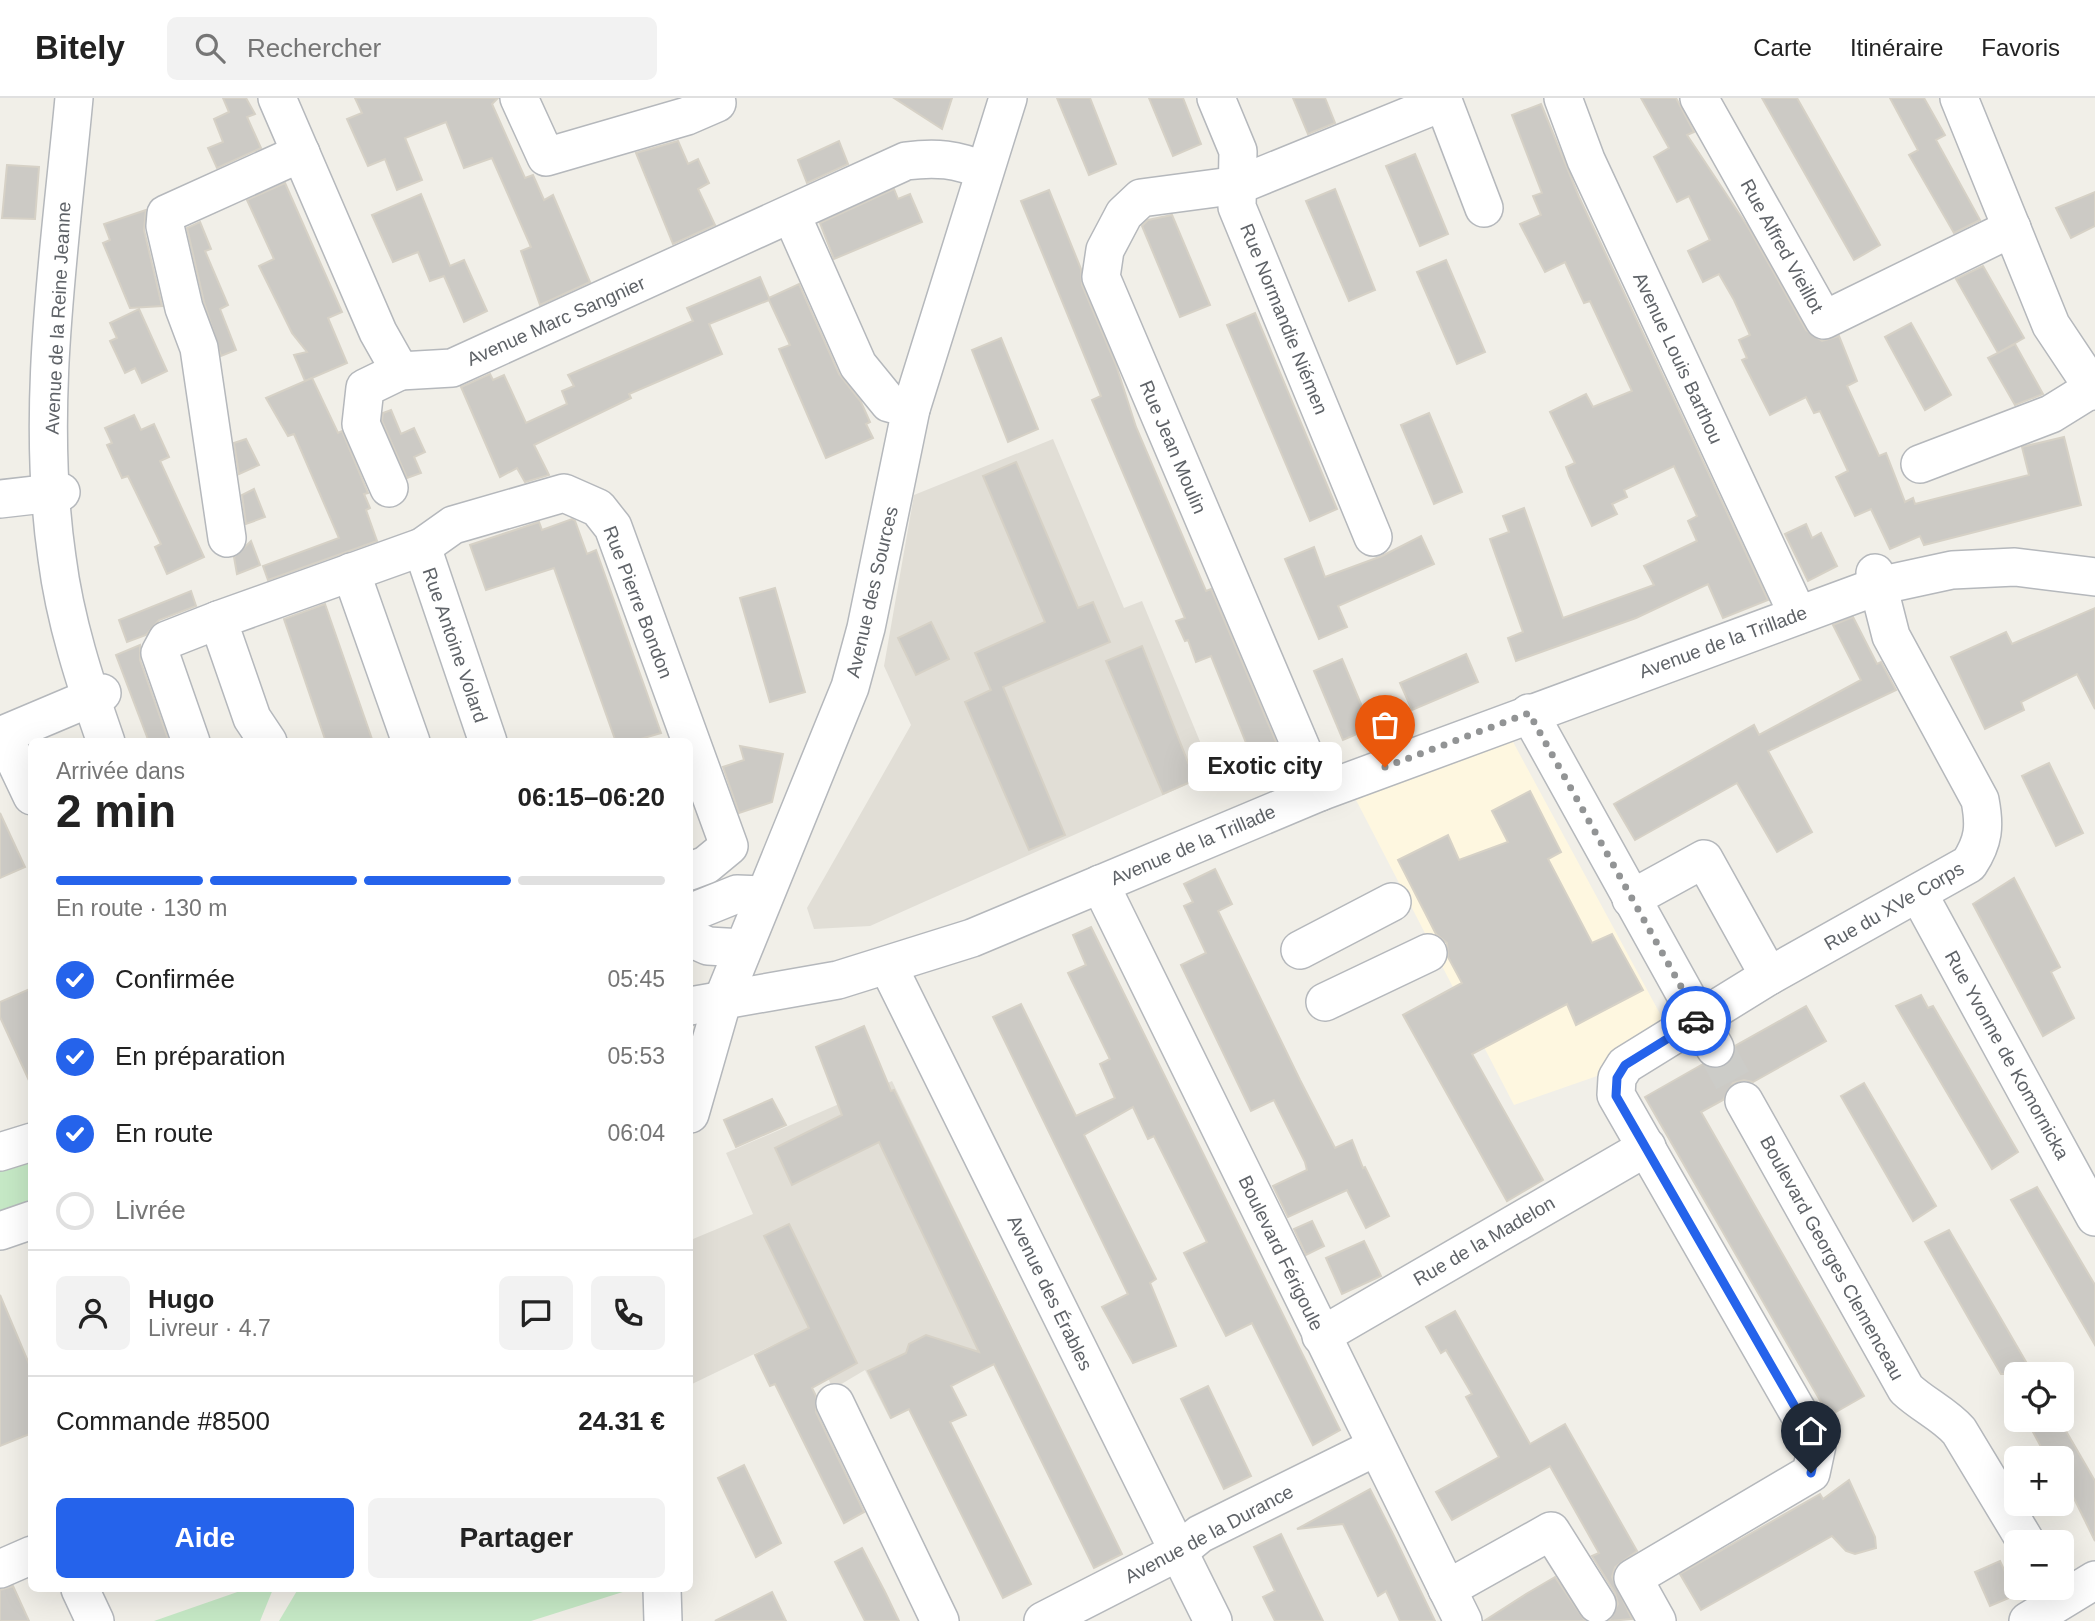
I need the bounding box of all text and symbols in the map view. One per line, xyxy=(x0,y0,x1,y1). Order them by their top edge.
search box xyxy=(167,17,657,80)
text: Bitely xyxy=(35,29,125,66)
icon: search xyxy=(191,29,229,67)
text: Rechercher xyxy=(247,33,381,63)
text: Carte xyxy=(1753,34,1812,61)
text: Itinéraire xyxy=(1850,34,1943,61)
text: Favoris xyxy=(1981,34,2060,61)
street label: Rue Alfred Vieillot xyxy=(1737,175,1828,317)
street label: Avenue de la Reine Jeanne xyxy=(41,201,75,435)
street label: Rue Normandie Niémen xyxy=(1236,221,1332,417)
street label: Avenue Louis Barthou xyxy=(1629,269,1727,447)
street label: Avenue Marc Sangnier xyxy=(464,272,649,370)
street label: Rue Jean Moulin xyxy=(1135,377,1211,517)
street label: Avenue des Sources xyxy=(842,504,902,680)
street label: Rue Pierre Bondon xyxy=(599,523,677,681)
street label: Rue Antoine Volard xyxy=(419,565,491,725)
street label: Avenue de la Trillade xyxy=(1636,602,1810,682)
pin xyxy=(1355,695,1415,767)
icon: bag xyxy=(1366,706,1404,744)
callout: Exotic city xyxy=(1189,742,1343,792)
text: Exotic city xyxy=(1207,753,1323,779)
text: Arrivée dans xyxy=(56,758,185,784)
text: 06:15–06:20 xyxy=(518,782,665,812)
text: 2 min xyxy=(56,785,176,837)
street label: Avenue de la Trillade xyxy=(1107,801,1279,889)
street label: Rue du XVe Corps xyxy=(1821,858,1967,954)
text: En route · 130 m xyxy=(56,895,227,921)
street label: Rue Yvonne de Komornicka xyxy=(1941,947,2073,1163)
icon: check xyxy=(56,961,94,999)
text: Confirmée xyxy=(115,964,235,994)
text: 05:45 xyxy=(607,966,665,992)
courier xyxy=(1661,986,1731,1056)
icon: car xyxy=(1677,1002,1715,1040)
icon: check xyxy=(56,1038,94,1076)
text: En préparation xyxy=(115,1041,286,1071)
text: 05:53 xyxy=(607,1043,665,1069)
icon: check xyxy=(56,1115,94,1153)
text: En route xyxy=(115,1118,213,1148)
text: 06:04 xyxy=(607,1120,665,1146)
street label: Boulevard Georges Clemenceau xyxy=(1756,1132,1908,1384)
street label: Boulevard Férigoule xyxy=(1234,1172,1328,1334)
street label: Rue de la Madelon xyxy=(1410,1192,1558,1290)
text: Livrée xyxy=(115,1195,186,1225)
street label: Avenue des Érables xyxy=(1003,1212,1097,1374)
button: person xyxy=(56,1276,130,1350)
button: chat xyxy=(499,1276,573,1350)
button: phone xyxy=(591,1276,665,1350)
text: Hugo xyxy=(148,1284,214,1314)
text: Livreur · 4.7 xyxy=(148,1315,271,1341)
map controls xyxy=(2004,1362,2074,1600)
button: locate xyxy=(2004,1362,2074,1432)
pin xyxy=(1781,1401,1841,1473)
text: Commande #8500 xyxy=(56,1406,270,1436)
text: 24.31 € xyxy=(578,1406,665,1436)
icon: home xyxy=(1792,1412,1830,1450)
button: + xyxy=(2004,1446,2074,1516)
street label: Avenue de la Durance xyxy=(1121,1481,1297,1587)
button: Aide xyxy=(56,1498,354,1578)
button: Partager xyxy=(368,1498,665,1578)
button: − xyxy=(2004,1530,2074,1600)

